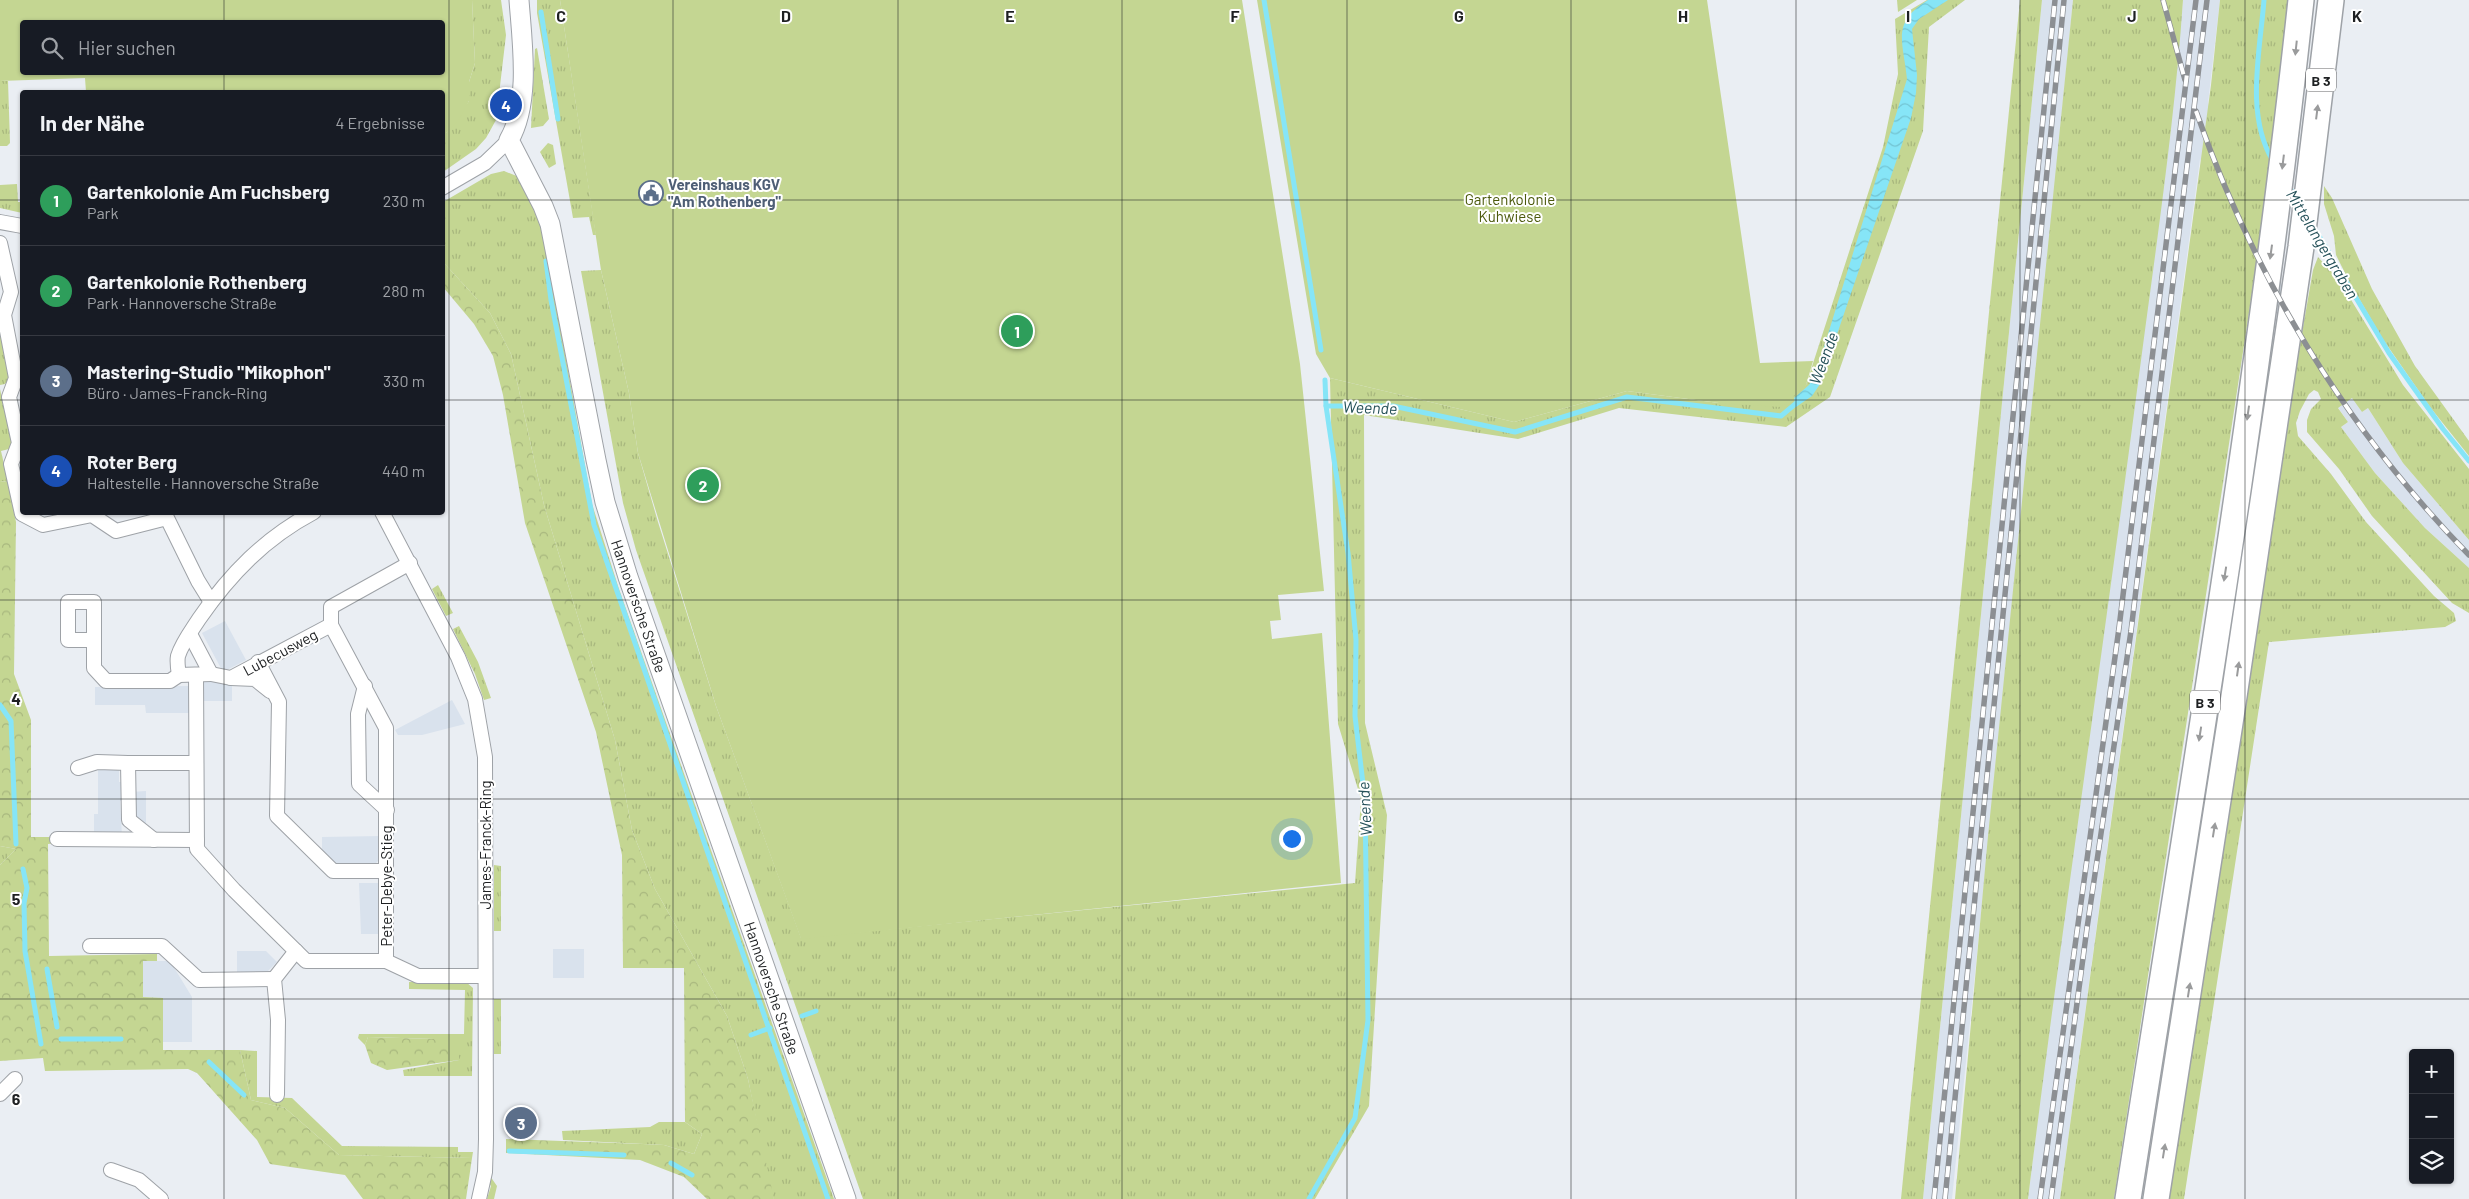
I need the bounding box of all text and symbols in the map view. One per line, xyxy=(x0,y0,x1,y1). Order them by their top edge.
text: C xyxy=(556,6,566,25)
text: D xyxy=(781,6,791,25)
text: E xyxy=(1005,6,1015,25)
text: F xyxy=(1231,6,1240,25)
text: G xyxy=(1454,6,1464,25)
text: H xyxy=(1678,6,1688,25)
text: I xyxy=(1906,6,1910,25)
text: J xyxy=(2127,6,2137,25)
text: K xyxy=(2352,6,2362,25)
search box xyxy=(20,20,445,75)
icon: search xyxy=(38,34,66,62)
text: Hier suchen xyxy=(78,36,176,59)
one-way arrow xyxy=(2292,41,2300,57)
road number: B 3 xyxy=(2306,68,2336,92)
pin: 4 xyxy=(490,86,522,124)
one-way arrow xyxy=(2313,104,2321,120)
text: In der Nähe xyxy=(40,110,145,135)
text: 4 Ergebnisse xyxy=(335,113,425,132)
one-way arrow xyxy=(2279,154,2287,170)
place label: Vereinshaus KGV "Am Rothenberg" xyxy=(668,175,781,210)
text: Gartenkolonie Am Fuchsberg xyxy=(87,180,330,203)
public building icon: Vereinshaus KGV "Am Rothenberg" xyxy=(638,180,664,206)
water label: Mittelangergraben xyxy=(2283,186,2363,302)
park label: Gartenkolonie Kuhwiese xyxy=(1465,190,1555,225)
text: 1 xyxy=(53,191,59,210)
text: 230 m xyxy=(383,191,425,210)
text: Park xyxy=(87,203,118,222)
one-way arrow xyxy=(2267,244,2275,260)
text: Gartenkolonie Rothenberg xyxy=(87,270,307,293)
text: 2 xyxy=(52,281,60,300)
text: 280 m xyxy=(383,281,425,300)
text: Park · Hannoversche Straße xyxy=(87,293,277,312)
pin: 1 xyxy=(1001,312,1033,350)
water label: Weende xyxy=(1804,329,1842,387)
text: Mastering-Studio "Mikophon" xyxy=(87,360,331,383)
text: 3 xyxy=(52,371,60,390)
text: 330 m xyxy=(383,371,425,390)
text: Büro · James-Franck-Ring xyxy=(87,383,267,402)
water label: Weende xyxy=(1342,397,1398,417)
one-way arrow xyxy=(2244,405,2252,421)
text: Roter Berg xyxy=(87,450,177,473)
text: 4 xyxy=(51,461,61,480)
text: 440 m xyxy=(382,461,425,480)
pin: 2 xyxy=(687,466,719,504)
text: Haltestelle · Hannoversche Straße xyxy=(87,473,319,492)
street label: Hannoversche Straße xyxy=(608,537,670,675)
one-way arrow xyxy=(2221,566,2229,582)
street label: Lubecusweg xyxy=(240,625,320,679)
one-way arrow xyxy=(2235,661,2243,677)
text: 4 xyxy=(11,689,21,708)
road number: B 3 xyxy=(2190,690,2220,714)
one-way arrow xyxy=(2196,727,2204,743)
street label: James-Franck-Ring xyxy=(476,780,494,910)
water label: Weende xyxy=(1353,781,1375,837)
one-way arrow xyxy=(2210,821,2218,837)
street label: Peter-Debye-Stieg xyxy=(377,826,395,946)
your location xyxy=(1279,826,1305,852)
text: 5 xyxy=(12,889,21,908)
street label: Hannoversche Straße xyxy=(741,919,803,1057)
one-way arrow xyxy=(2185,982,2193,998)
map controls xyxy=(2409,1049,2454,1184)
button: + xyxy=(2409,1049,2454,1094)
text: 6 xyxy=(12,1089,21,1108)
button: − xyxy=(2409,1094,2454,1139)
pin: 3 xyxy=(505,1104,537,1142)
button: layers xyxy=(2409,1139,2454,1184)
one-way arrow xyxy=(2160,1142,2168,1158)

